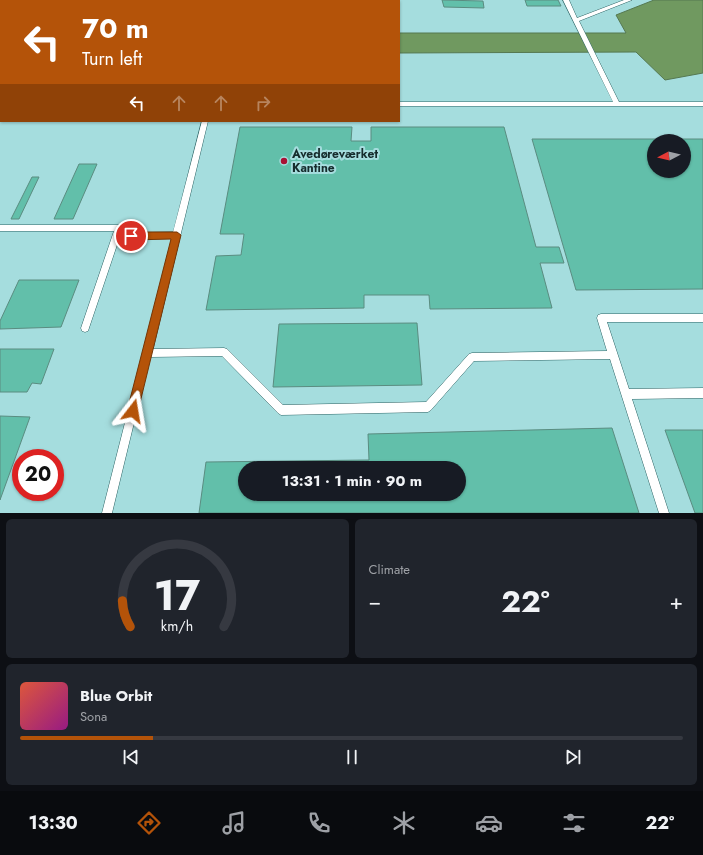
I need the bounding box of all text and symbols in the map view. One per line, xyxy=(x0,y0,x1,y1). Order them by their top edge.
text: 70 m xyxy=(82,8,149,49)
icon: left xyxy=(16,16,68,68)
text: Turn left xyxy=(82,46,142,72)
icon: left xyxy=(126,92,148,114)
icon: ahead xyxy=(168,92,190,114)
icon: ahead xyxy=(210,92,232,114)
icon: right xyxy=(252,92,274,114)
north arrow xyxy=(647,134,691,178)
map controls xyxy=(647,134,691,178)
place label: Avedøreværket Kantine xyxy=(291,145,378,177)
marker: Avedøreværket Kantine xyxy=(279,156,289,166)
pin xyxy=(114,219,148,253)
icon: arrive xyxy=(120,225,142,247)
position arrow xyxy=(112,390,154,432)
speed limit sign: 20 xyxy=(12,449,64,501)
text: 13:31 · 1 min · 90 m xyxy=(282,470,422,492)
text: Climate xyxy=(369,560,410,579)
text: 17 xyxy=(154,564,200,625)
text: 22° xyxy=(501,580,550,623)
text: − xyxy=(369,585,381,617)
text: + xyxy=(669,585,683,617)
text: km/h xyxy=(161,615,193,635)
text: Blue Orbit xyxy=(80,685,152,707)
text: Sona xyxy=(80,707,107,726)
icon: previous xyxy=(120,746,142,768)
icon: pause xyxy=(341,746,363,768)
icon: next xyxy=(562,746,584,768)
icon: directions xyxy=(135,809,163,837)
icon: music xyxy=(220,809,248,837)
icon: phone xyxy=(305,809,333,837)
icon: climate xyxy=(390,809,418,837)
icon: car xyxy=(475,809,503,837)
icon: filters xyxy=(560,809,588,837)
text: 13:30 xyxy=(29,810,78,836)
text: 22° xyxy=(645,810,674,836)

